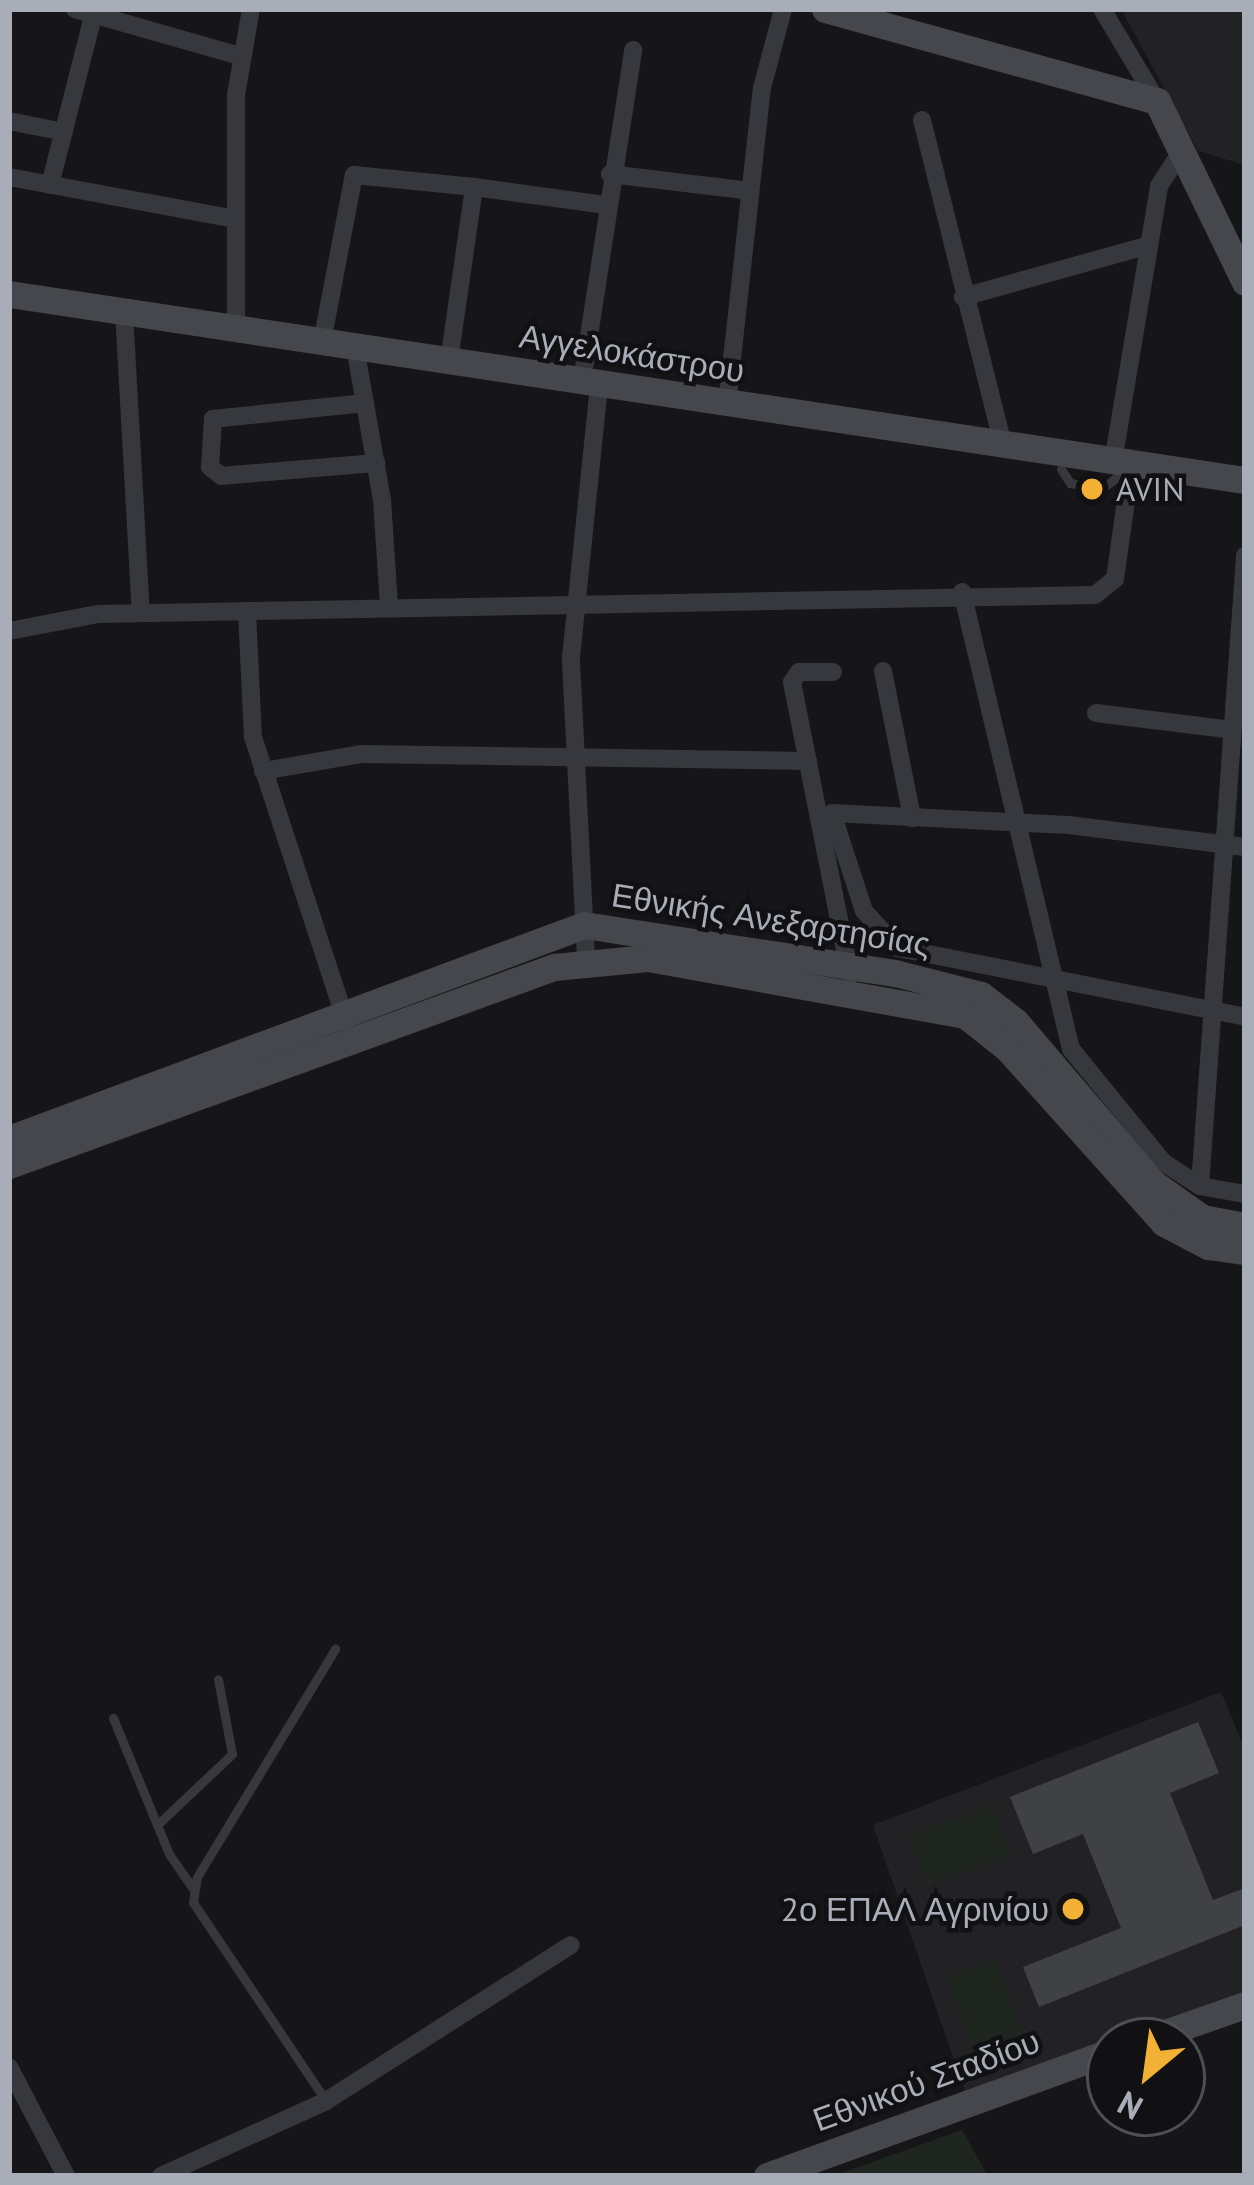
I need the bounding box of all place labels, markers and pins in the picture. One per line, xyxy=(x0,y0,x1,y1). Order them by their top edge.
place label: AVIN xyxy=(1116,469,1184,509)
marker: AVIN xyxy=(1079,476,1105,502)
place label: 2ο ΕΠΑΛ Αγρινίου xyxy=(781,1889,1049,1929)
marker: 2ο ΕΠΑΛ Αγρινίου xyxy=(1060,1896,1086,1922)

